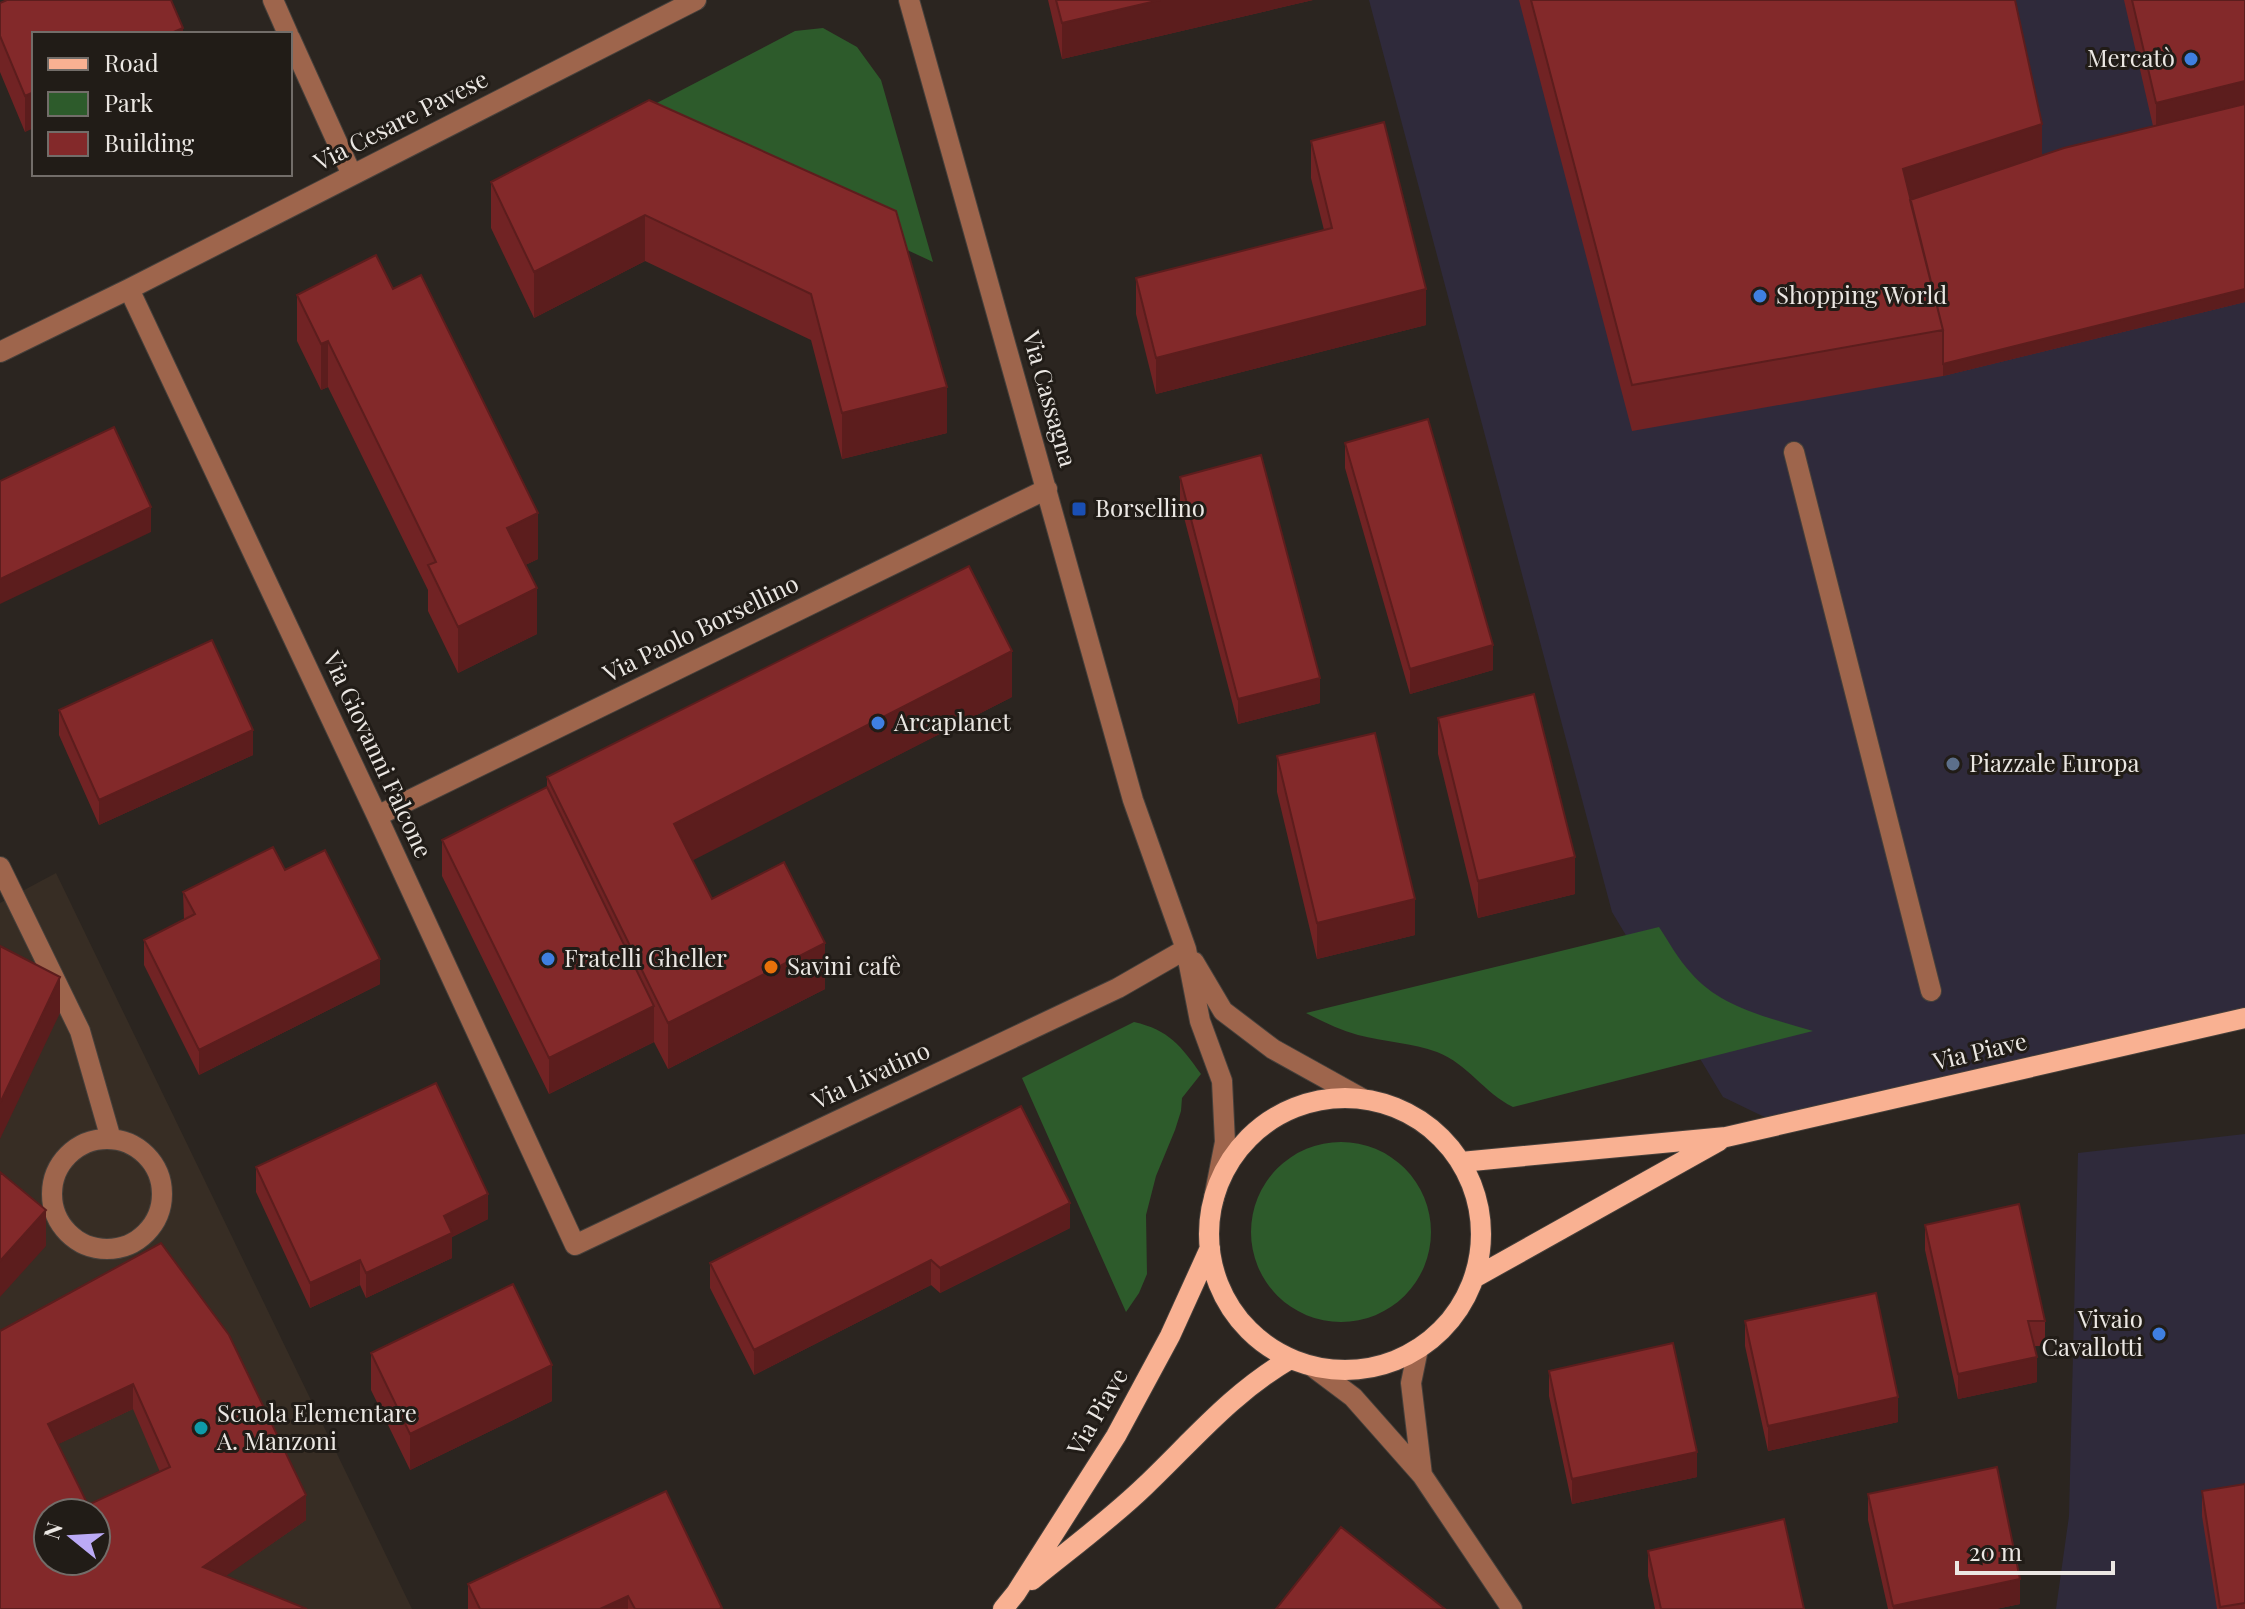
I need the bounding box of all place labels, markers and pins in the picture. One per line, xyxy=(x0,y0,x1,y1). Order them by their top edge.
place label: Mercatò xyxy=(2087,41,2175,73)
marker: Mercatò xyxy=(2182,50,2200,68)
place label: Shopping World xyxy=(1776,278,1947,310)
marker: Shopping World xyxy=(1751,287,1769,305)
place label: Borsellino xyxy=(1095,491,1205,523)
marker: Borsellino xyxy=(1070,500,1088,518)
place label: Arcaplanet xyxy=(893,705,1011,737)
marker: Arcaplanet xyxy=(869,714,887,732)
place label: Piazzale Europa xyxy=(1969,746,2139,778)
marker: Piazzale Europa xyxy=(1944,755,1962,773)
place label: Fratelli Gheller xyxy=(564,941,727,973)
place label: Savini cafè xyxy=(787,949,901,981)
marker: Fratelli Gheller xyxy=(539,950,557,968)
marker: Savini cafè xyxy=(762,958,780,976)
place label: Vivaio Cavallotti xyxy=(2041,1302,2143,1362)
marker: Vivaio Cavallotti xyxy=(2150,1325,2168,1343)
place label: Scuola Elementare A. Manzoni xyxy=(216,1396,417,1456)
marker: Scuola Elementare A. Manzoni xyxy=(192,1419,210,1437)

